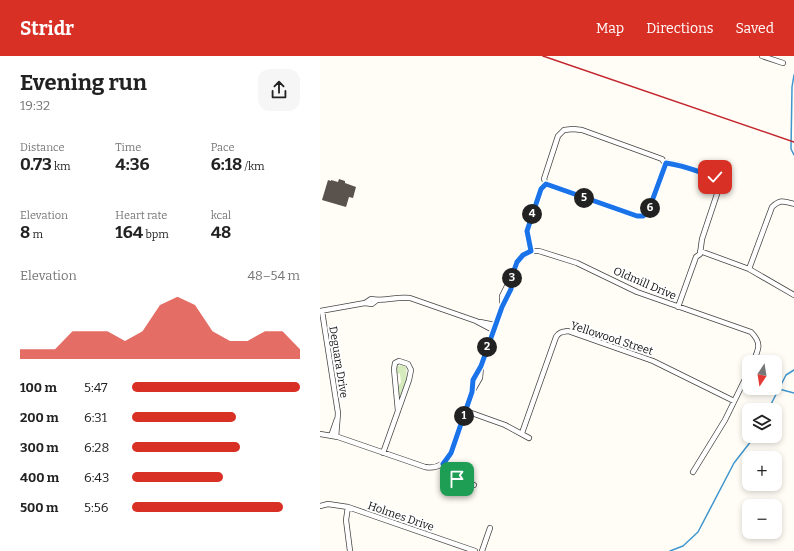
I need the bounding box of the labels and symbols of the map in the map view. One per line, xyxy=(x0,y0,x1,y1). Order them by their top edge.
pin xyxy=(698,160,732,194)
pin: 5 xyxy=(574,188,594,208)
pin: 6 xyxy=(640,198,660,218)
pin: 4 xyxy=(522,204,542,224)
street label: Oldmill Drive xyxy=(611,264,678,303)
pin: 3 xyxy=(502,268,522,288)
street label: Yellowood Street xyxy=(569,319,655,358)
street label: Deguara Drive xyxy=(326,325,351,399)
pin: 2 xyxy=(477,337,497,357)
north arrow xyxy=(742,355,782,395)
pin: 1 xyxy=(454,406,474,426)
pin xyxy=(440,462,474,496)
street label: Holmes Drive xyxy=(366,499,436,534)

